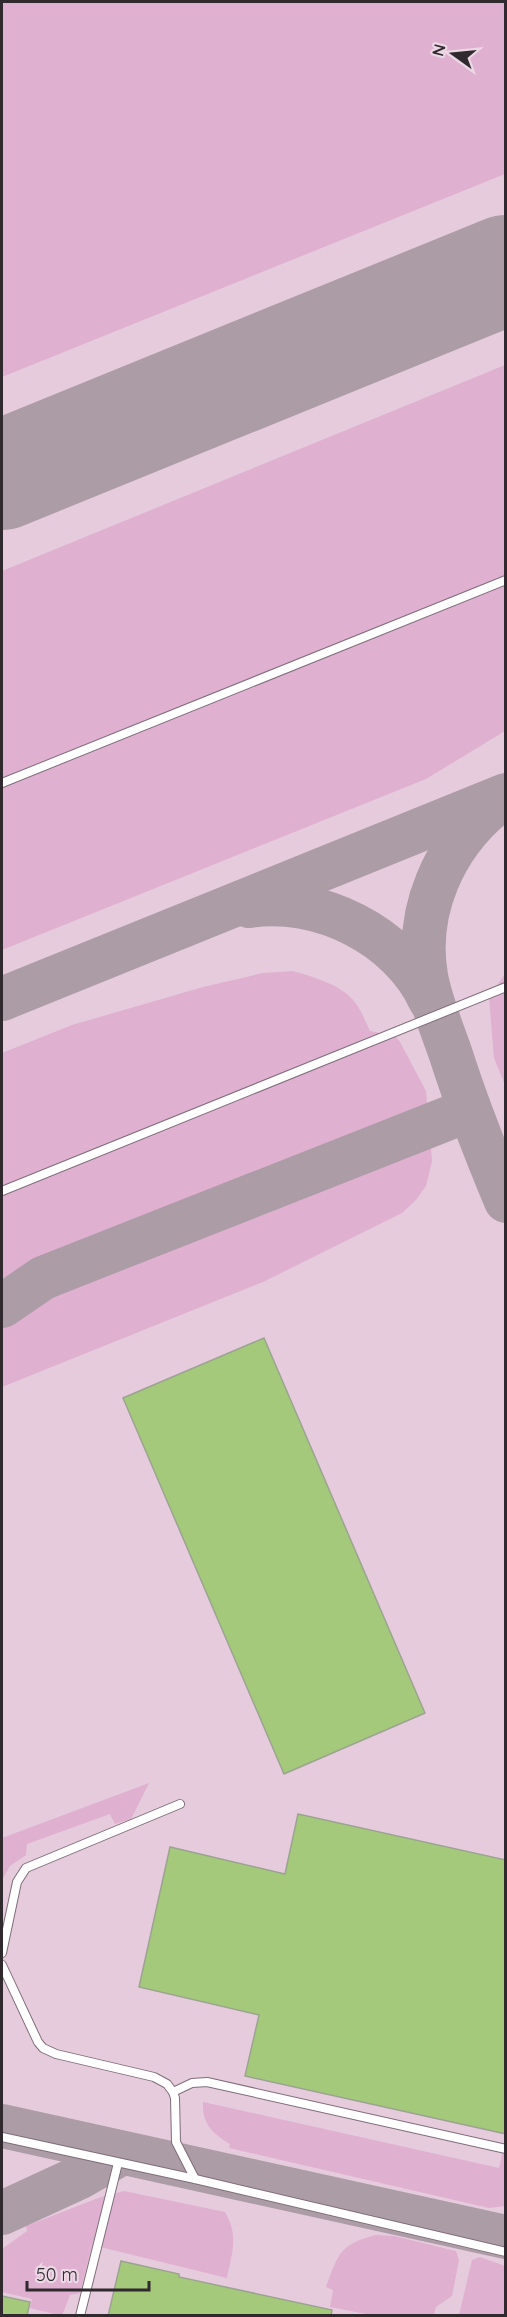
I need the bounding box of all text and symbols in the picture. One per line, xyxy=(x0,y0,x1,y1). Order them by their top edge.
north arrow xyxy=(423,24,483,84)
text: N xyxy=(427,42,450,58)
scale bar xyxy=(27,2254,148,2292)
text: 50 m xyxy=(36,2263,78,2286)

